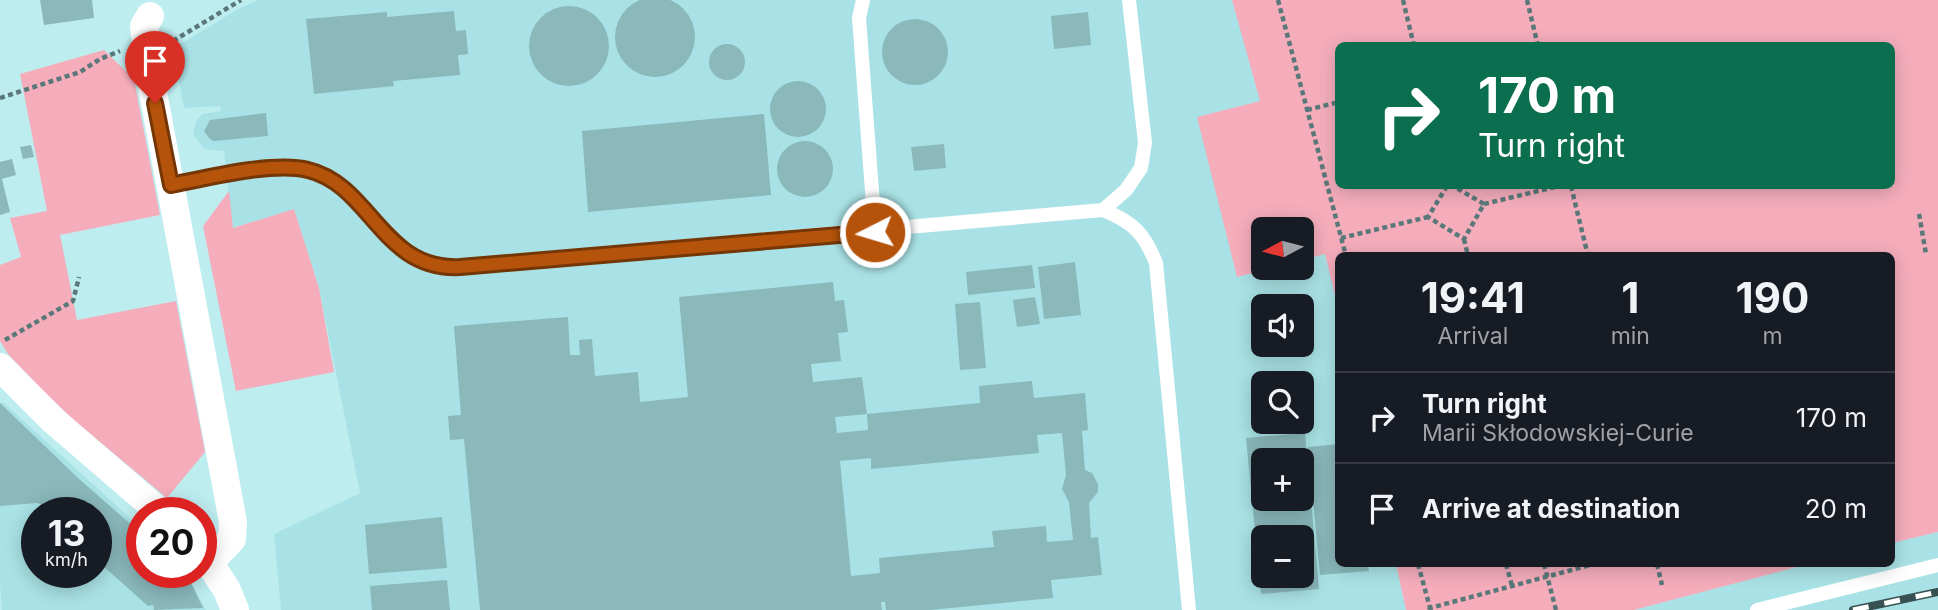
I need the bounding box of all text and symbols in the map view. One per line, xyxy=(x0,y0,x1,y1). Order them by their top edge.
pin xyxy=(125,31,185,103)
icon: arrive xyxy=(136,42,174,80)
text: 170 m xyxy=(1478,66,1616,125)
icon: right xyxy=(1363,70,1454,161)
text: Turn right xyxy=(1478,126,1625,165)
position arrow xyxy=(838,195,912,269)
north arrow xyxy=(1251,217,1314,280)
map controls xyxy=(1251,217,1314,588)
text: 19:41 xyxy=(1421,272,1525,323)
text: 1 xyxy=(1621,272,1639,323)
text: 190 xyxy=(1736,272,1809,323)
button: sound xyxy=(1251,294,1314,357)
text: Arrival xyxy=(1437,322,1508,350)
text: min xyxy=(1611,322,1650,350)
text: m xyxy=(1762,322,1783,350)
button: search xyxy=(1251,371,1314,434)
text: Turn right xyxy=(1422,388,1547,419)
icon: right xyxy=(1363,399,1401,437)
text: 170 m xyxy=(1796,402,1867,433)
text: Marii Skłodowskiej-Curie xyxy=(1422,419,1694,447)
button: + xyxy=(1251,448,1314,511)
icon: arrive xyxy=(1363,490,1401,528)
text: Arrive at destination xyxy=(1422,493,1681,524)
text: 20 m xyxy=(1805,493,1867,524)
speed limit sign: 20 xyxy=(126,497,217,588)
text: 13 xyxy=(48,512,85,554)
button: − xyxy=(1251,525,1314,588)
text: km/h xyxy=(45,549,88,570)

